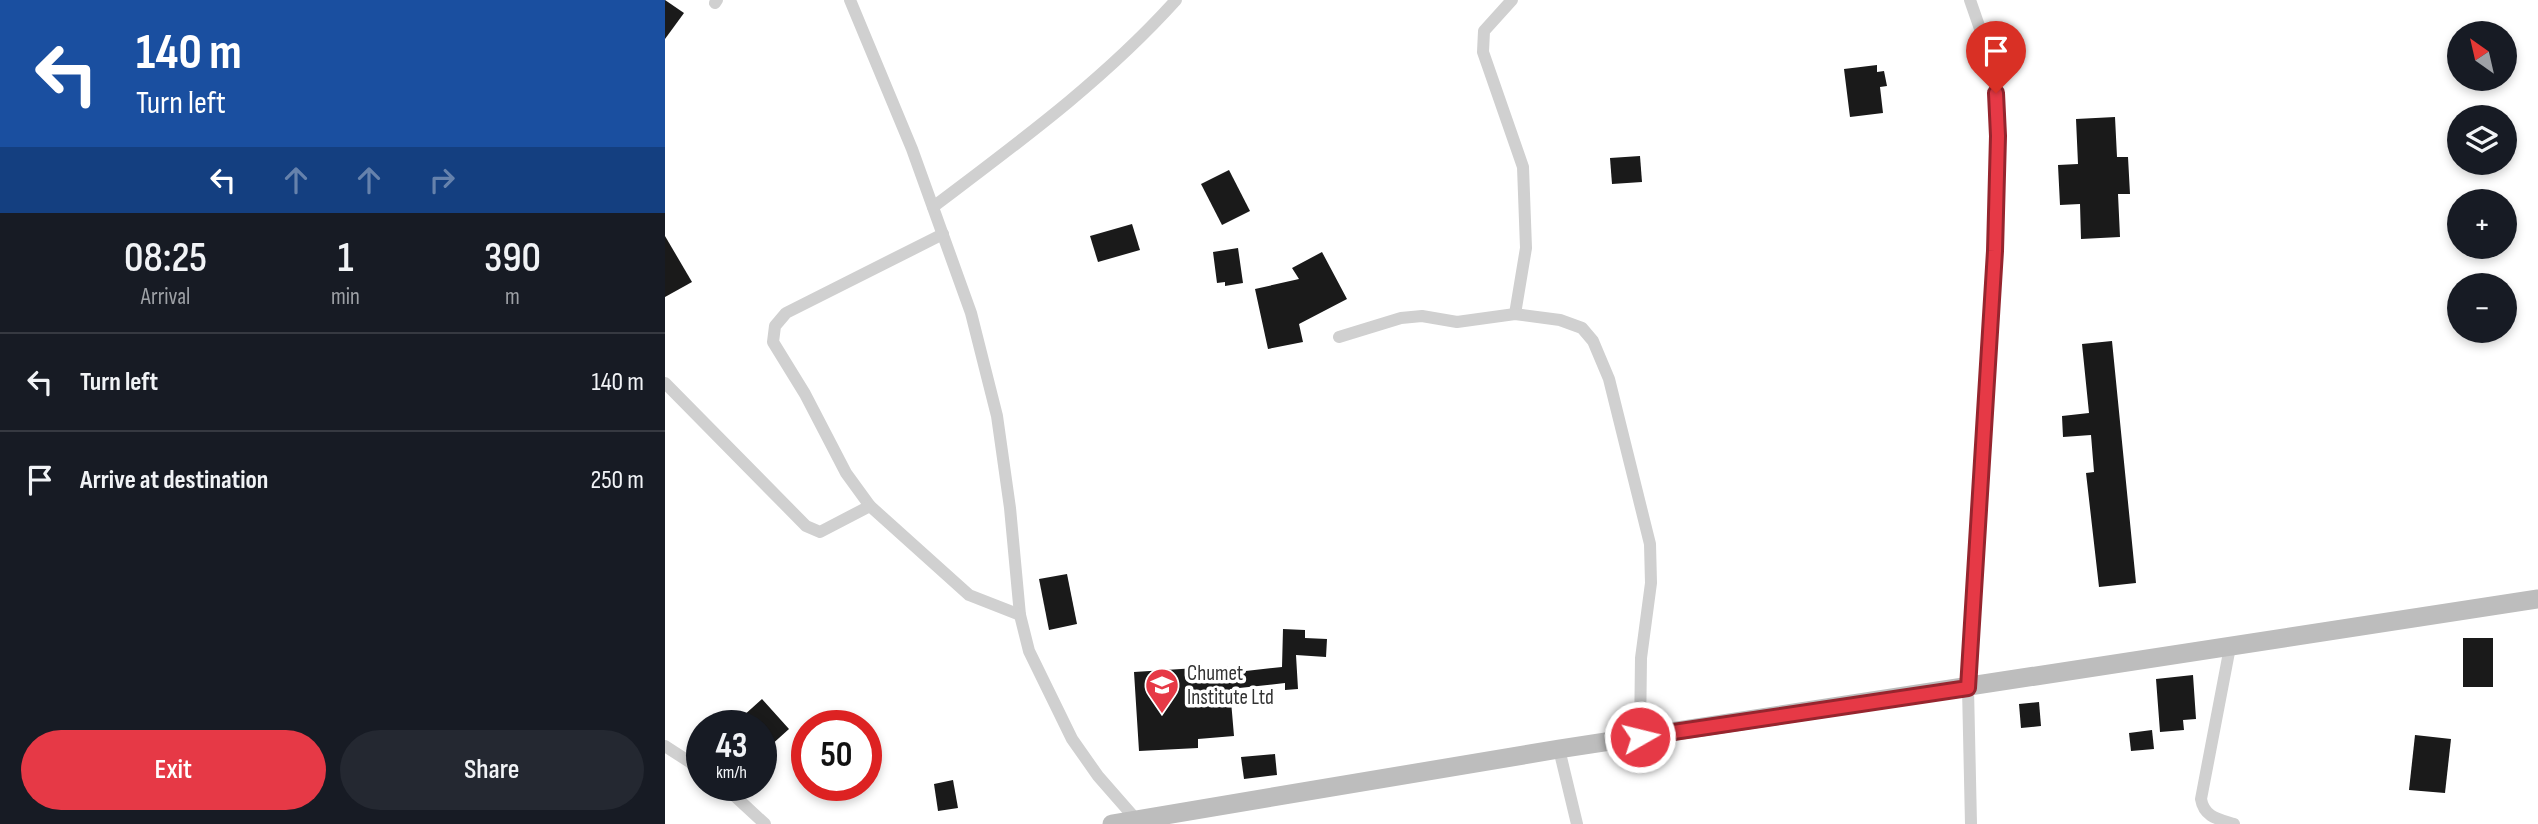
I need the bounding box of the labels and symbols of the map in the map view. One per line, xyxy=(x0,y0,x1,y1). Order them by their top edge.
pin xyxy=(1966,21,2026,93)
north arrow xyxy=(2447,21,2517,91)
place label: Chumet Institute Ltd xyxy=(1187,661,1274,710)
school or university icon: Chumet Institute Ltd xyxy=(1143,666,1181,715)
position arrow xyxy=(1603,700,1677,774)
speed limit sign: 50 xyxy=(791,710,882,801)

